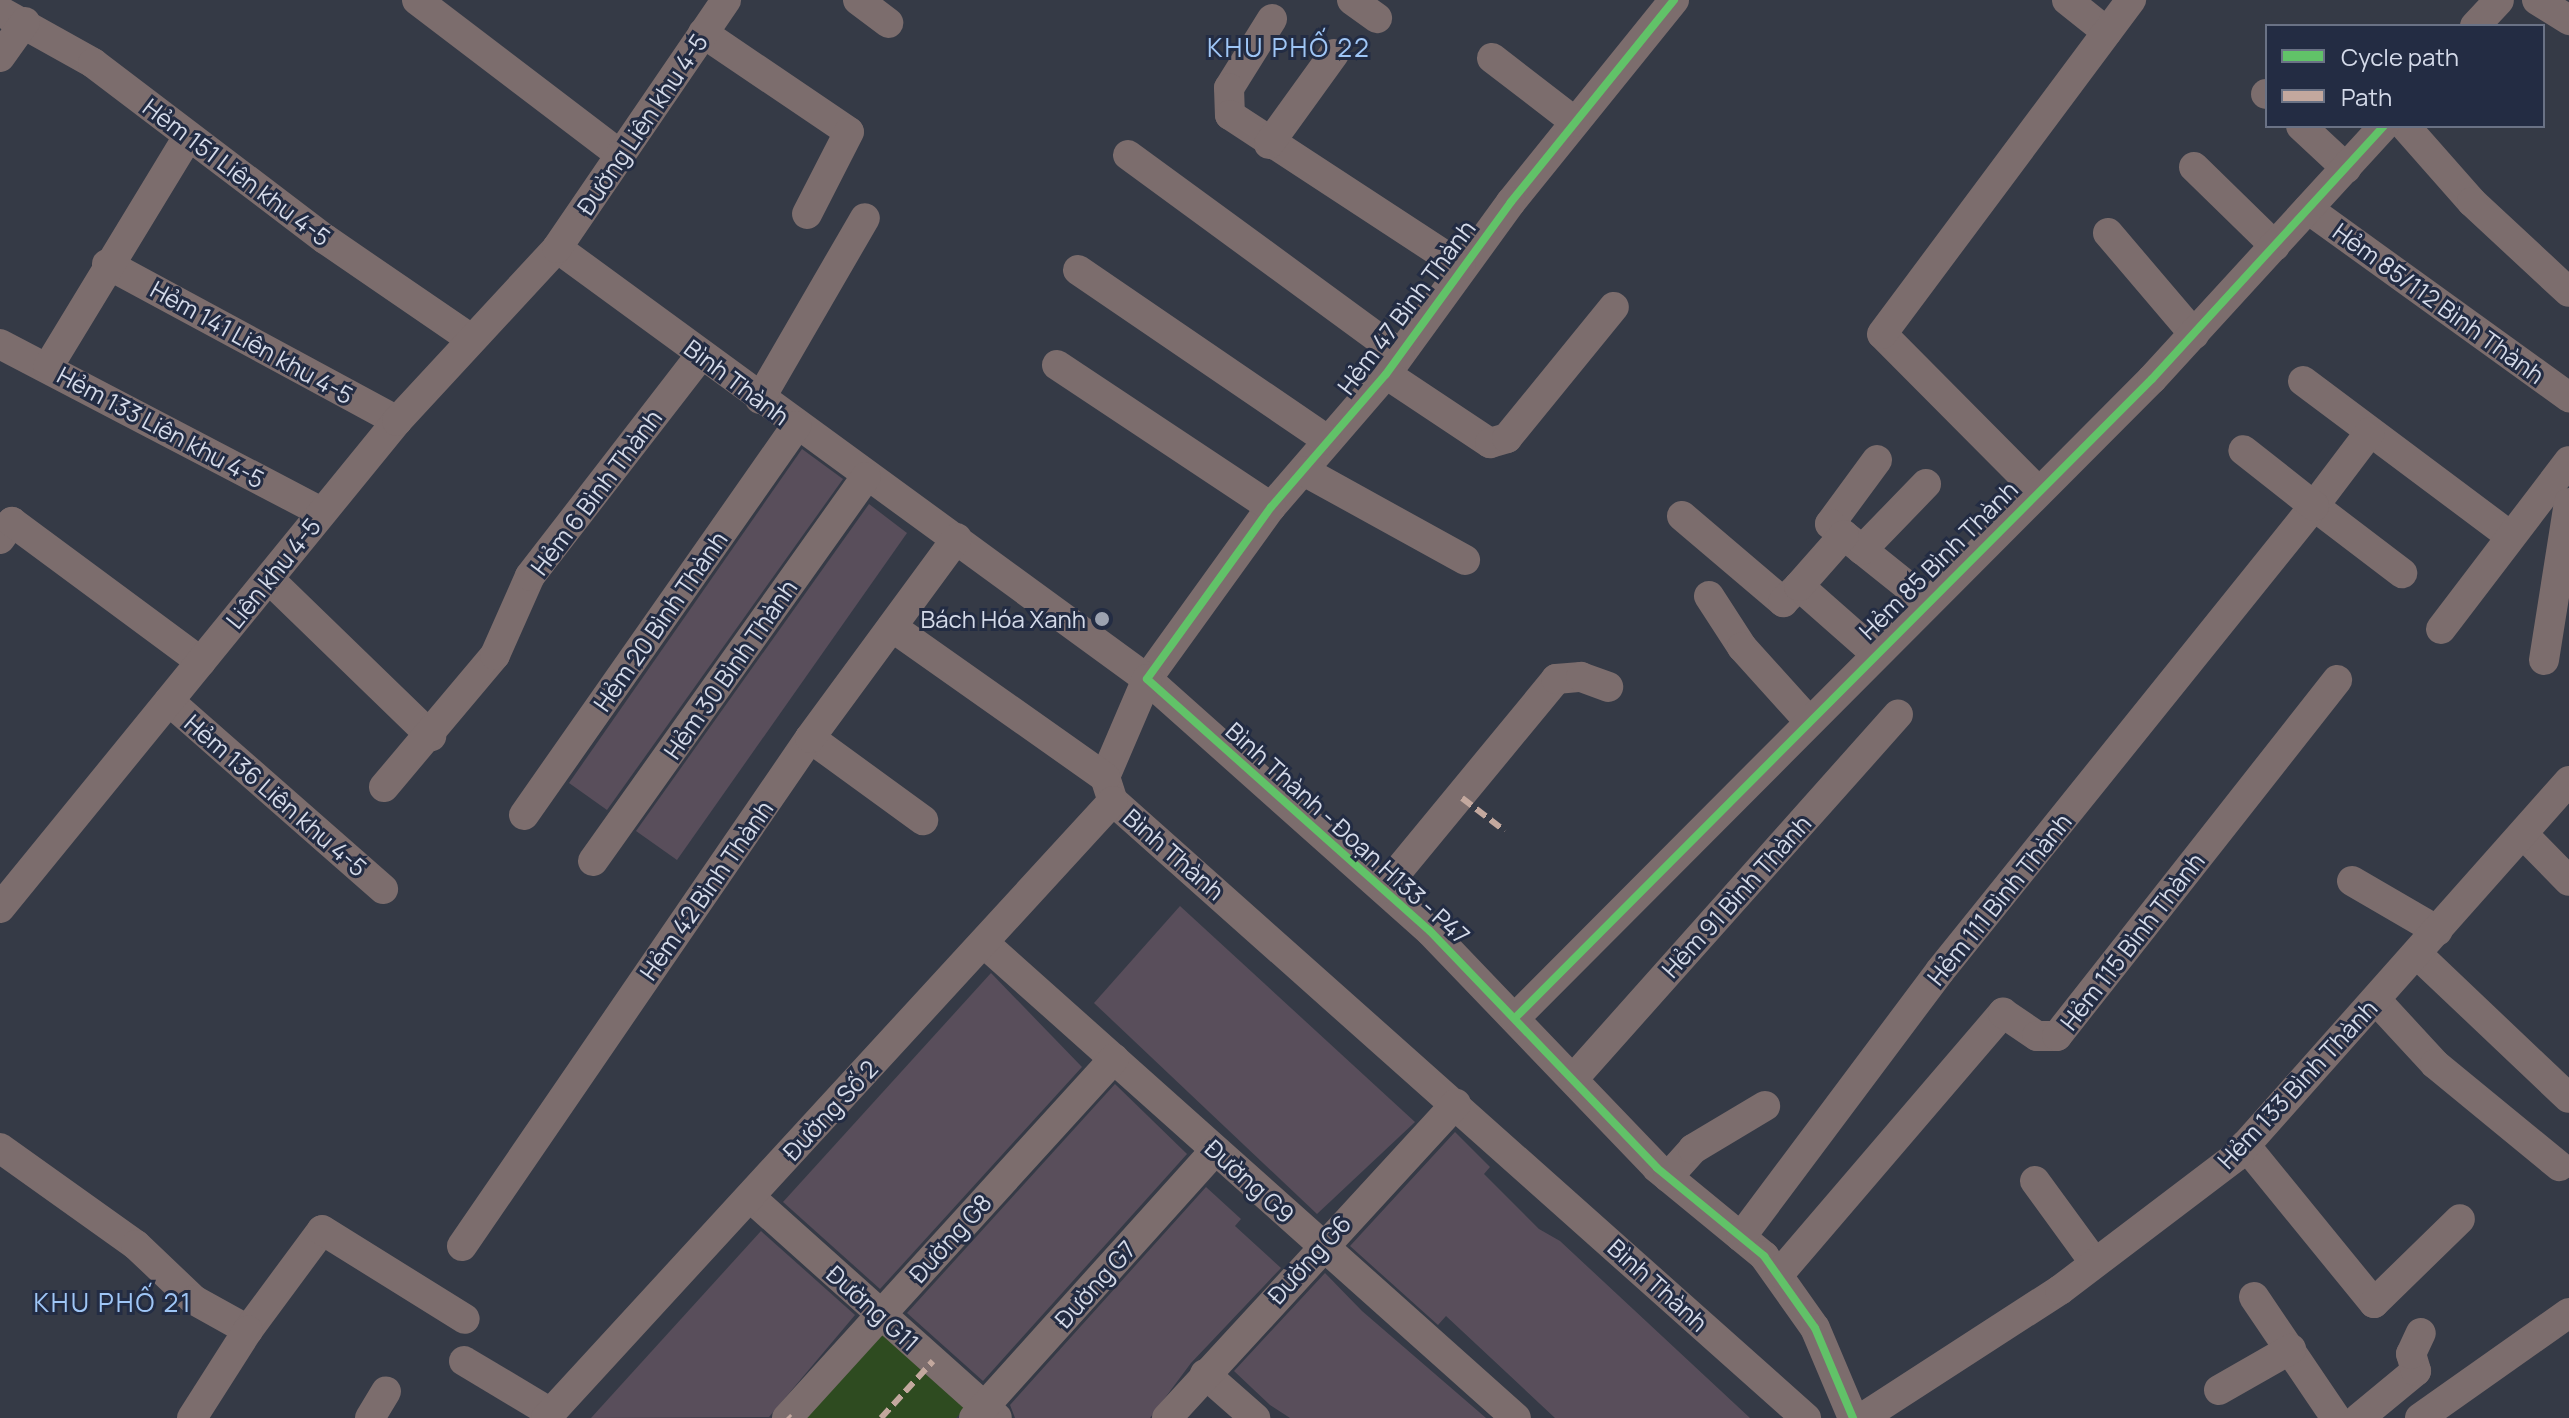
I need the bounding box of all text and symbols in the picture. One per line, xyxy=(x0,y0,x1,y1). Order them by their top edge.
legend xyxy=(2265,24,2545,128)
street label: Đường Liên khu 4-5 xyxy=(571,28,713,220)
district label: KHU PHỐ 22 xyxy=(1207,32,1371,64)
text: Cycle path xyxy=(2341,40,2459,73)
text: Path xyxy=(2341,80,2392,113)
street label: Hẻm 151 Liên khu 4-5 xyxy=(138,92,336,252)
street label: Hẻm 47 Bình Thành xyxy=(1331,214,1481,400)
street label: Hẻm 85/112 Bình Thành xyxy=(2328,217,2550,389)
street label: Hẻm 141 Liên khu 4-5 xyxy=(146,274,358,410)
street label: Bình Thành xyxy=(679,333,795,431)
street label: Hẻm 133 Liên khu 4-5 xyxy=(53,360,269,494)
street label: Hẻm 6 Bình Thành xyxy=(525,404,667,580)
street label: Hẻm 85 Bình Thành xyxy=(1853,475,2023,645)
street label: Liên khu 4-5 xyxy=(220,512,326,634)
street label: Hẻm 20 Bình Thành xyxy=(587,526,733,716)
street label: Hẻm 30 Bình Thành xyxy=(657,574,803,764)
place label: Bách Hóa Xanh xyxy=(920,605,1086,633)
marker: Bách Hóa Xanh xyxy=(1093,610,1111,628)
street label: Hẻm 136 Liên khu 4-5 xyxy=(179,708,373,882)
street label: Bình Thành - Đoạn H133 - P47 xyxy=(1220,716,1476,950)
street label: Hẻm 42 Bình Thành xyxy=(633,795,779,985)
street label: Bình Thành xyxy=(1118,802,1230,906)
street label: Hẻm 111 Bình Thành xyxy=(1921,807,2077,991)
street label: Hẻm 91 Bình Thành xyxy=(1655,809,1817,983)
street label: Hẻm 115 Bình Thành xyxy=(2054,847,2210,1035)
street label: Hẻm 133 Bình Thành xyxy=(2211,994,2383,1174)
street label: Đường Số 2 xyxy=(777,1054,883,1166)
street label: Đường G9 xyxy=(1200,1134,1300,1228)
street label: Đường G8 xyxy=(903,1188,997,1288)
street label: Đường G6 xyxy=(1262,1209,1356,1309)
street label: Bình Thành xyxy=(1602,1233,1714,1337)
street label: Đường G7 xyxy=(1048,1235,1142,1333)
street label: Đường G11 xyxy=(821,1259,925,1357)
district label: KHU PHỐ 21 xyxy=(33,1287,193,1319)

